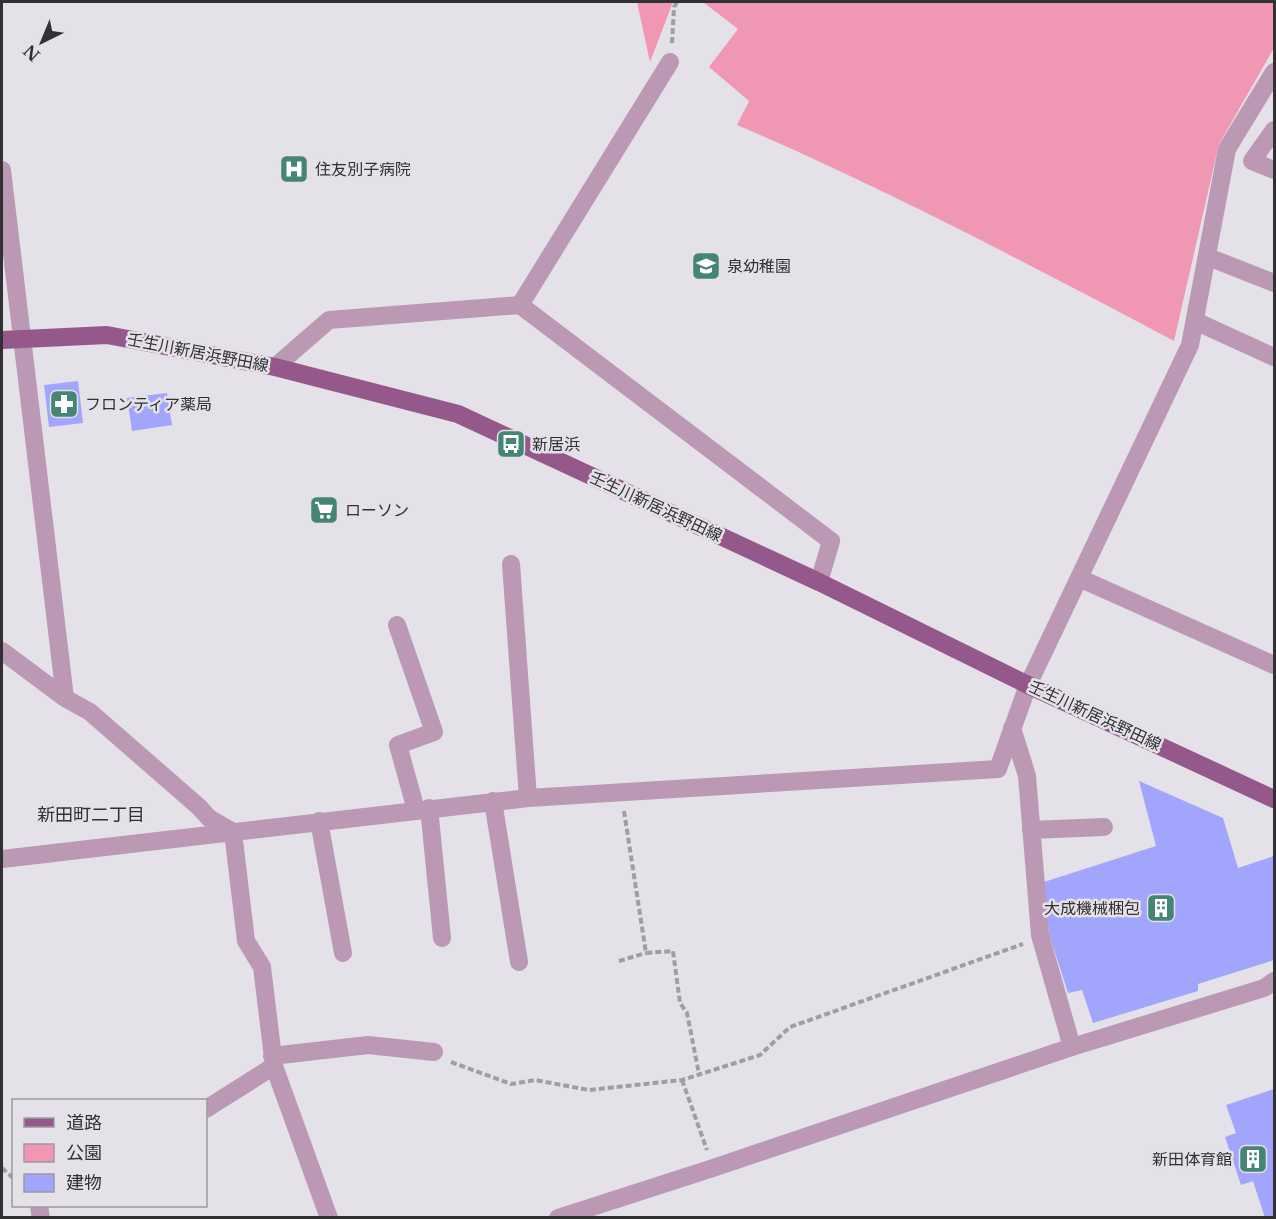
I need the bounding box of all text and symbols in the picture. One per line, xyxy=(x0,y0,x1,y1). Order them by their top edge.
north arrow xyxy=(12,12,72,72)
text: N xyxy=(19,41,44,65)
hospital icon: 住友別子病院 xyxy=(278,153,310,185)
place label: 住友別子病院 xyxy=(315,159,411,179)
school or university icon: 泉幼稚園 xyxy=(690,250,722,282)
place label: 泉幼稚園 xyxy=(727,256,791,276)
street label: 壬生川新居浜野田線 xyxy=(125,328,271,376)
pharmacy icon: フロンティア薬局 xyxy=(48,388,80,420)
place label: フロンティア薬局 xyxy=(85,394,212,414)
bus stop icon: 新居浜 xyxy=(495,428,527,460)
place label: 新居浜 xyxy=(532,434,580,454)
street label: 壬生川新居浜野田線 xyxy=(587,467,725,545)
supermarket icon: ローソン xyxy=(308,494,340,526)
place label: ローソン xyxy=(345,500,409,520)
street label: 壬生川新居浜野田線 xyxy=(1026,676,1164,754)
district label: 新田町二丁目 xyxy=(37,804,145,826)
building icon: 大成機械梱包 xyxy=(1145,892,1177,924)
place label: 大成機械梱包 xyxy=(1044,898,1140,918)
legend xyxy=(12,1099,207,1207)
text: 道路 xyxy=(66,1112,102,1134)
text: 公園 xyxy=(66,1142,102,1164)
building icon: 新田体育館 xyxy=(1237,1143,1269,1175)
place label: 新田体育館 xyxy=(1152,1149,1232,1169)
text: 建物 xyxy=(66,1172,102,1194)

